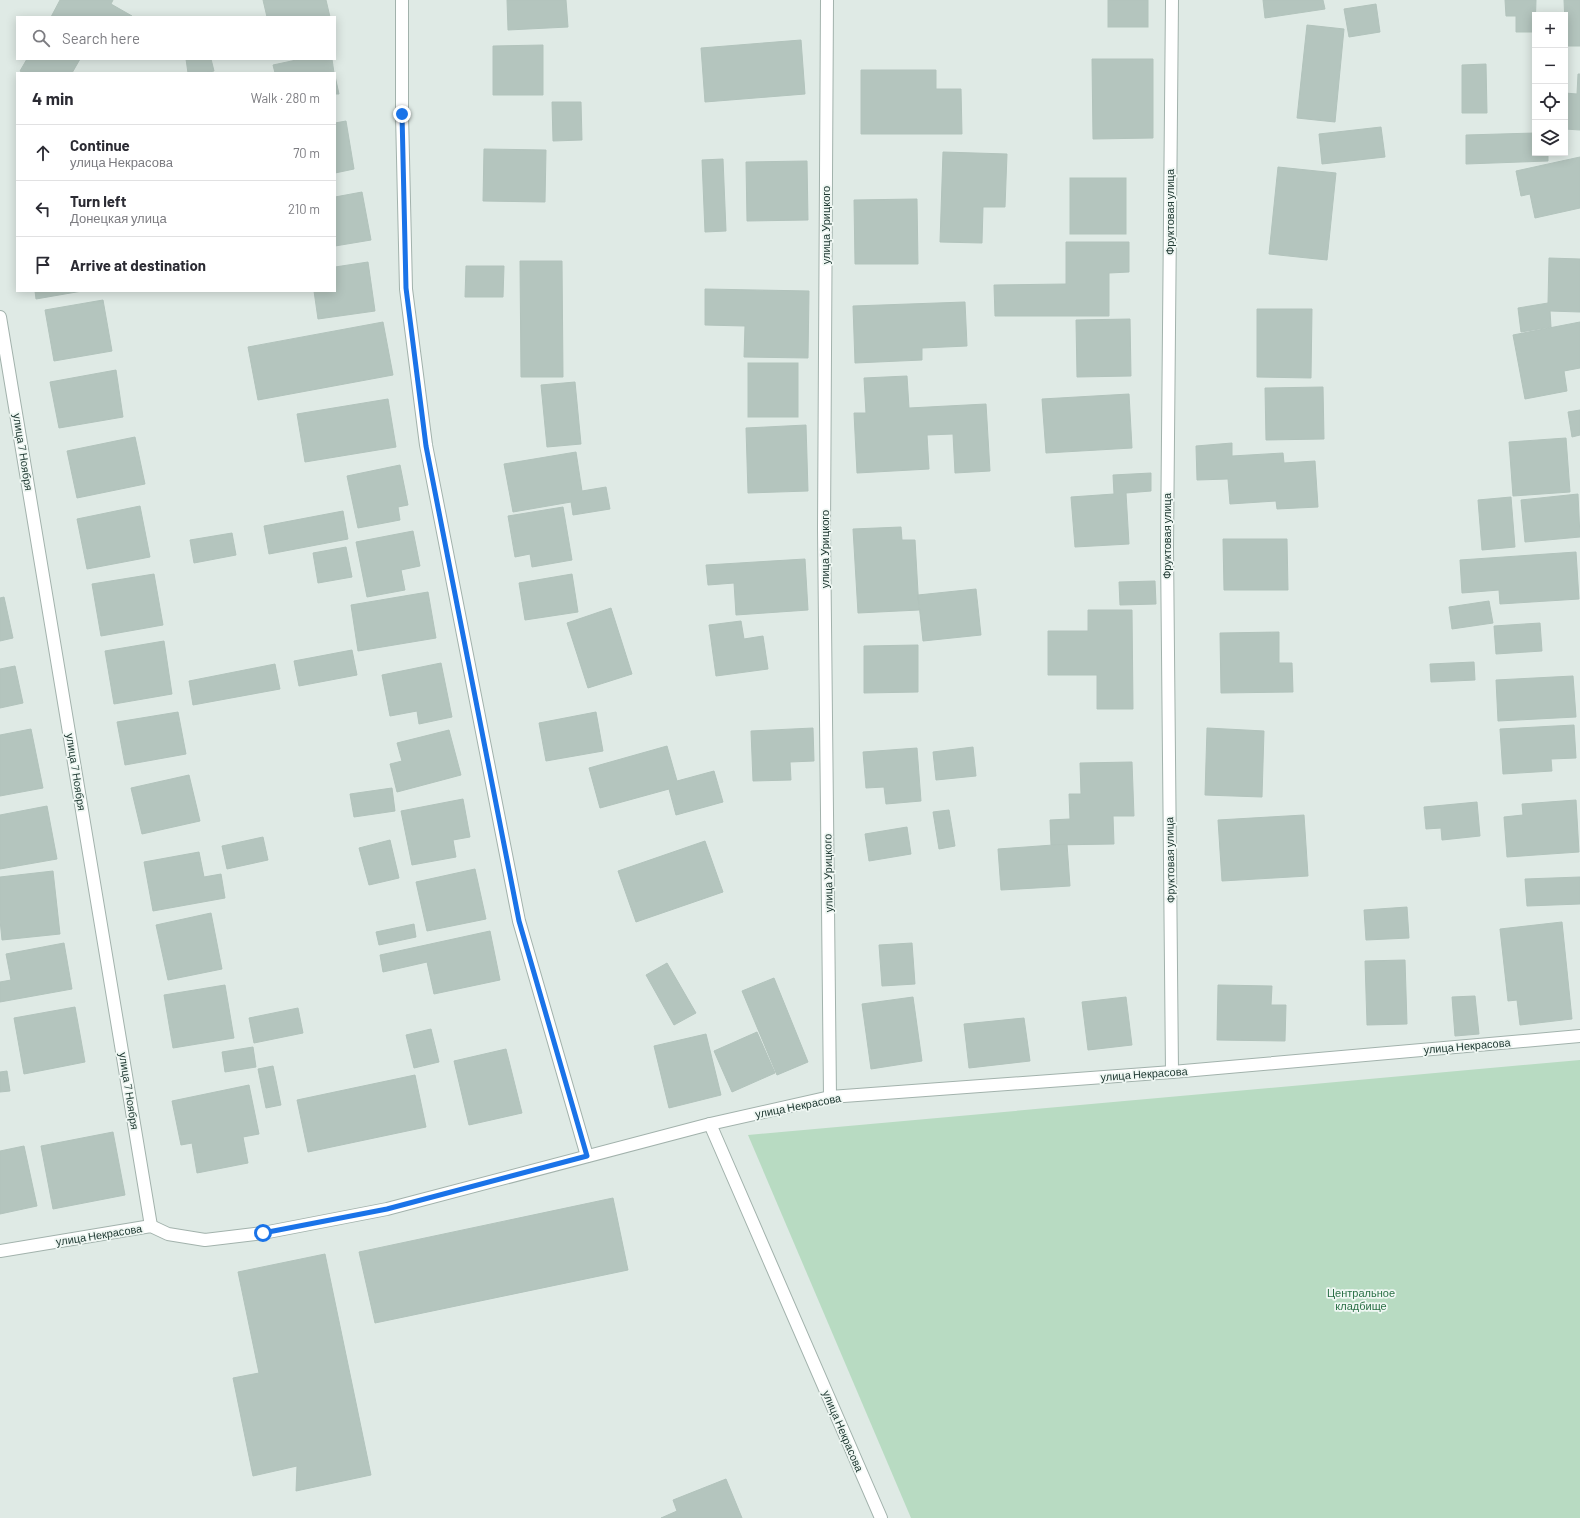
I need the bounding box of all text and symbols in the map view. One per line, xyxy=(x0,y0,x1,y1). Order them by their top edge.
map controls xyxy=(1532,12,1568,156)
button: + xyxy=(1532,12,1568,48)
search box xyxy=(16,16,336,60)
icon: search xyxy=(30,27,52,49)
text: Search here xyxy=(62,29,140,47)
button: − xyxy=(1532,48,1568,84)
button: locate xyxy=(1532,84,1568,120)
text: 4 min xyxy=(32,88,74,108)
text: Walk · 280 m xyxy=(251,90,320,106)
route end xyxy=(393,105,411,123)
button: layers xyxy=(1532,120,1568,156)
text: Continue xyxy=(70,136,130,154)
icon: ahead xyxy=(32,142,54,164)
text: 70 m xyxy=(293,145,320,161)
text: улица Некрасова xyxy=(70,154,173,170)
street label: Фруктовая улица xyxy=(1163,168,1176,255)
street label: улица Урицкого xyxy=(819,186,832,264)
text: Turn left xyxy=(70,192,126,210)
icon: left xyxy=(32,198,54,220)
text: 210 m xyxy=(288,201,320,217)
text: Донецкая улица xyxy=(70,210,167,226)
icon: arrive xyxy=(32,254,54,276)
text: Arrive at destination xyxy=(70,256,206,274)
street label: улица 7 Ноября xyxy=(11,412,36,492)
street label: Фруктовая улица xyxy=(1160,492,1173,579)
street label: улица Урицкого xyxy=(818,510,831,588)
street label: улица 7 Ноября xyxy=(64,732,89,812)
street label: Фруктовая улица xyxy=(1162,816,1177,903)
street label: улица Урицкого xyxy=(820,834,835,912)
street label: улица Некрасова xyxy=(1423,1035,1512,1056)
street label: улица 7 Ноября xyxy=(117,1051,142,1131)
street label: улица Некрасова xyxy=(1100,1064,1189,1083)
street label: улица Некрасова xyxy=(754,1091,843,1120)
street label: улица Некрасова xyxy=(55,1221,144,1248)
route start xyxy=(254,1224,272,1242)
park label: Центральное кладбище xyxy=(1327,1286,1395,1312)
street label: улица Некрасова xyxy=(820,1388,867,1474)

